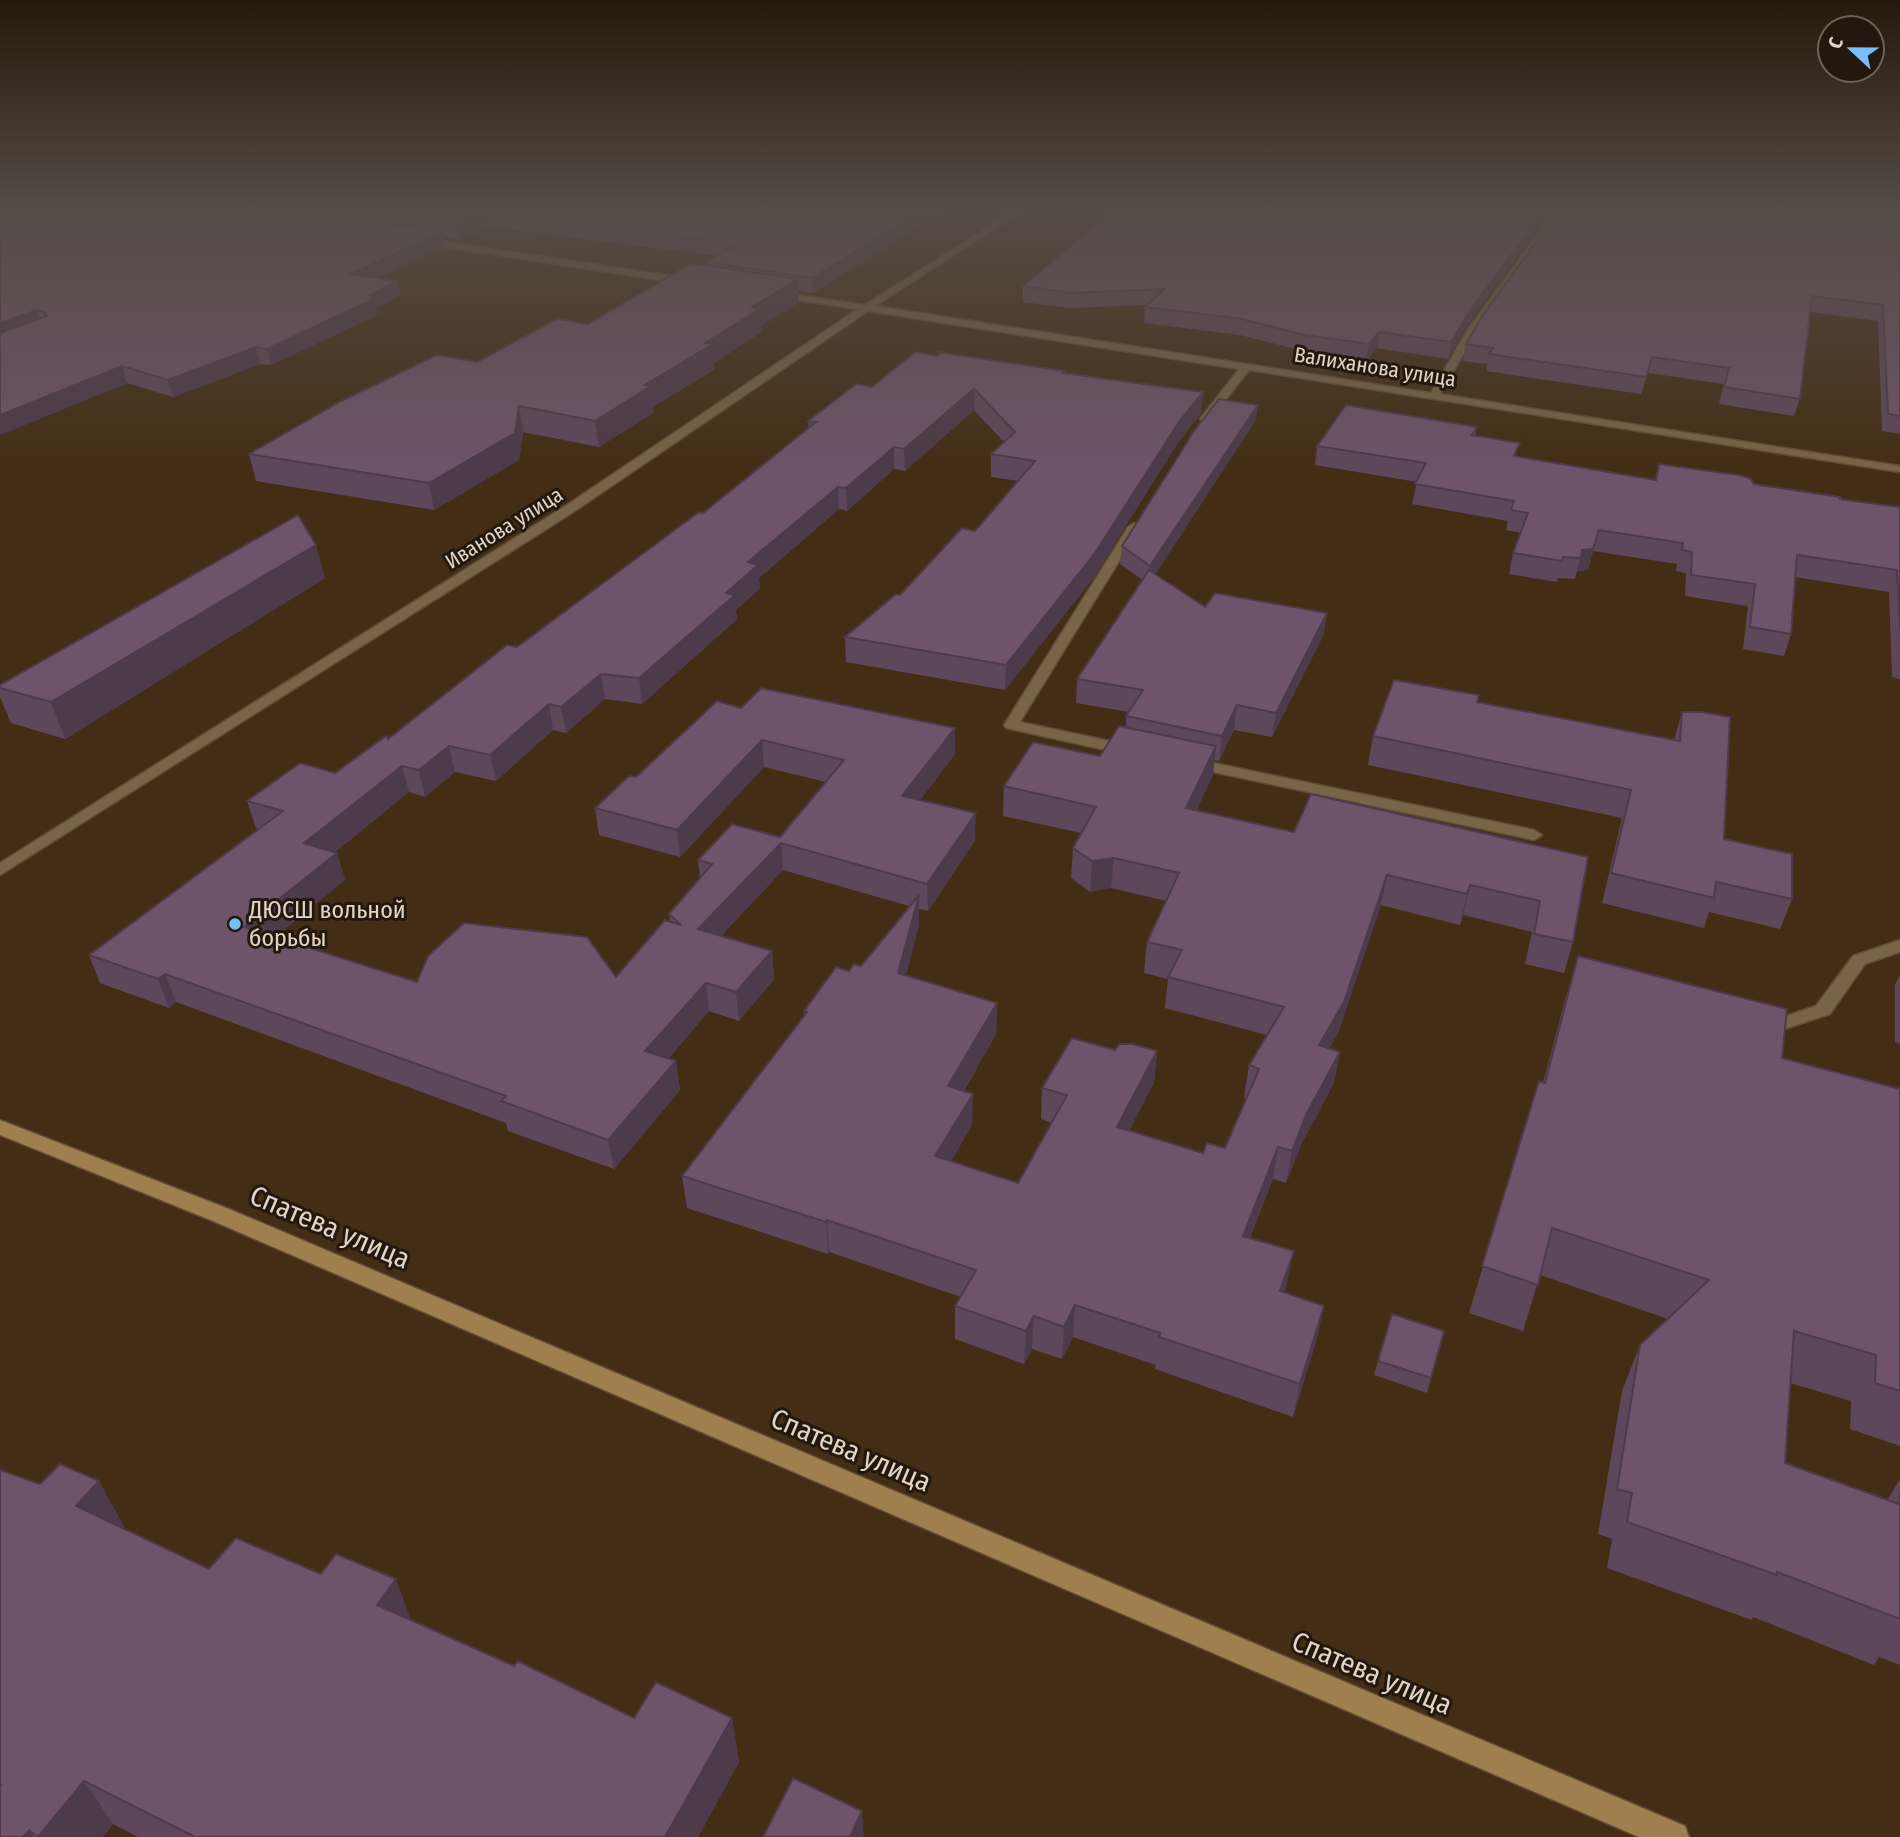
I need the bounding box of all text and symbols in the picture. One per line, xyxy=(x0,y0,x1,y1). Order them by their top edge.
north arrow xyxy=(1816,14,1886,84)
text: С xyxy=(1823,34,1848,52)
street label: Валиханова улица xyxy=(1292,341,1458,393)
street label: Иванова улица xyxy=(440,482,568,574)
place label: ДЮСШ вольной борьбы xyxy=(248,896,406,952)
marker: ДЮСШ вольной борьбы xyxy=(227,916,243,932)
street label: Спатева улица xyxy=(245,1178,415,1276)
street label: Спатева улица xyxy=(766,1401,936,1499)
street label: Спатева улица xyxy=(1287,1624,1457,1722)

